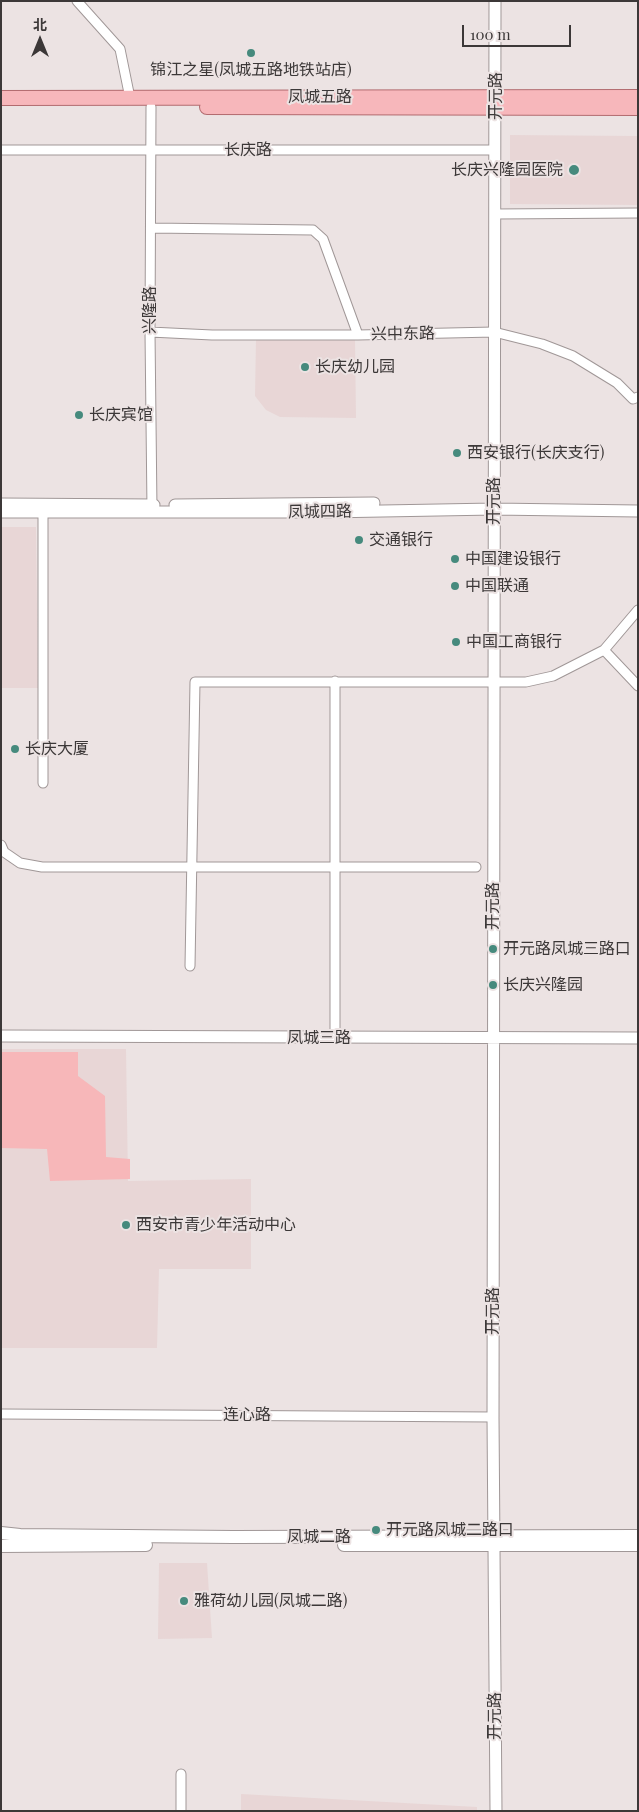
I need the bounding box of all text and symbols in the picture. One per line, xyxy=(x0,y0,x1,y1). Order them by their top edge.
north arrow xyxy=(15,15,65,65)
text: 北 xyxy=(33,15,47,34)
scale bar xyxy=(464,15,573,47)
text: 100 m xyxy=(470,24,511,44)
marker: 锦江之星(凤城五路地铁站店) xyxy=(245,47,257,59)
place label: 锦江之星(凤城五路地铁站店) xyxy=(150,60,352,80)
street label: 开元路 xyxy=(486,72,506,120)
street label: 凤城五路 xyxy=(288,87,352,107)
street label: 长庆路 xyxy=(224,140,272,160)
place label: 长庆兴隆园医院 xyxy=(451,160,563,180)
marker: 长庆兴隆园医院 xyxy=(567,163,581,177)
street label: 兴隆路 xyxy=(140,286,160,334)
street label: 兴中东路 xyxy=(371,324,435,344)
place label: 长庆幼儿园 xyxy=(315,357,395,377)
marker: 长庆幼儿园 xyxy=(299,361,311,373)
place label: 长庆宾馆 xyxy=(89,405,153,425)
marker: 长庆宾馆 xyxy=(73,409,85,421)
place label: 西安银行(长庆支行) xyxy=(467,443,604,463)
marker: 西安银行(长庆支行) xyxy=(451,447,463,459)
street label: 开元路 xyxy=(484,477,504,525)
street label: 凤城四路 xyxy=(288,502,352,522)
place label: 交通银行 xyxy=(369,530,433,550)
marker: 交通银行 xyxy=(353,534,365,546)
place label: 中国建设银行 xyxy=(465,549,561,569)
marker: 中国建设银行 xyxy=(449,553,461,565)
place label: 中国联通 xyxy=(465,576,529,596)
marker: 中国联通 xyxy=(449,580,461,592)
place label: 中国工商银行 xyxy=(466,632,562,652)
marker: 中国工商银行 xyxy=(450,636,462,648)
place label: 长庆大厦 xyxy=(25,739,89,759)
marker: 长庆大厦 xyxy=(9,743,21,755)
street label: 开元路 xyxy=(483,882,503,930)
place label: 开元路凤城三路口 xyxy=(503,939,631,959)
marker: 开元路凤城三路口 xyxy=(487,943,499,955)
place label: 长庆兴隆园 xyxy=(503,975,583,995)
marker: 长庆兴隆园 xyxy=(487,979,499,991)
street label: 凤城三路 xyxy=(287,1028,351,1048)
place label: 西安市青少年活动中心 xyxy=(136,1215,296,1235)
marker: 西安市青少年活动中心 xyxy=(120,1219,132,1231)
street label: 开元路 xyxy=(483,1287,503,1335)
street label: 连心路 xyxy=(223,1405,271,1425)
place label: 开元路凤城二路口 xyxy=(386,1520,514,1540)
marker: 开元路凤城二路口 xyxy=(370,1524,382,1536)
street label: 凤城二路 xyxy=(287,1527,351,1547)
place label: 雅荷幼儿园(凤城二路) xyxy=(194,1591,347,1611)
marker: 雅荷幼儿园(凤城二路) xyxy=(178,1595,190,1607)
street label: 开元路 xyxy=(485,1692,505,1740)

